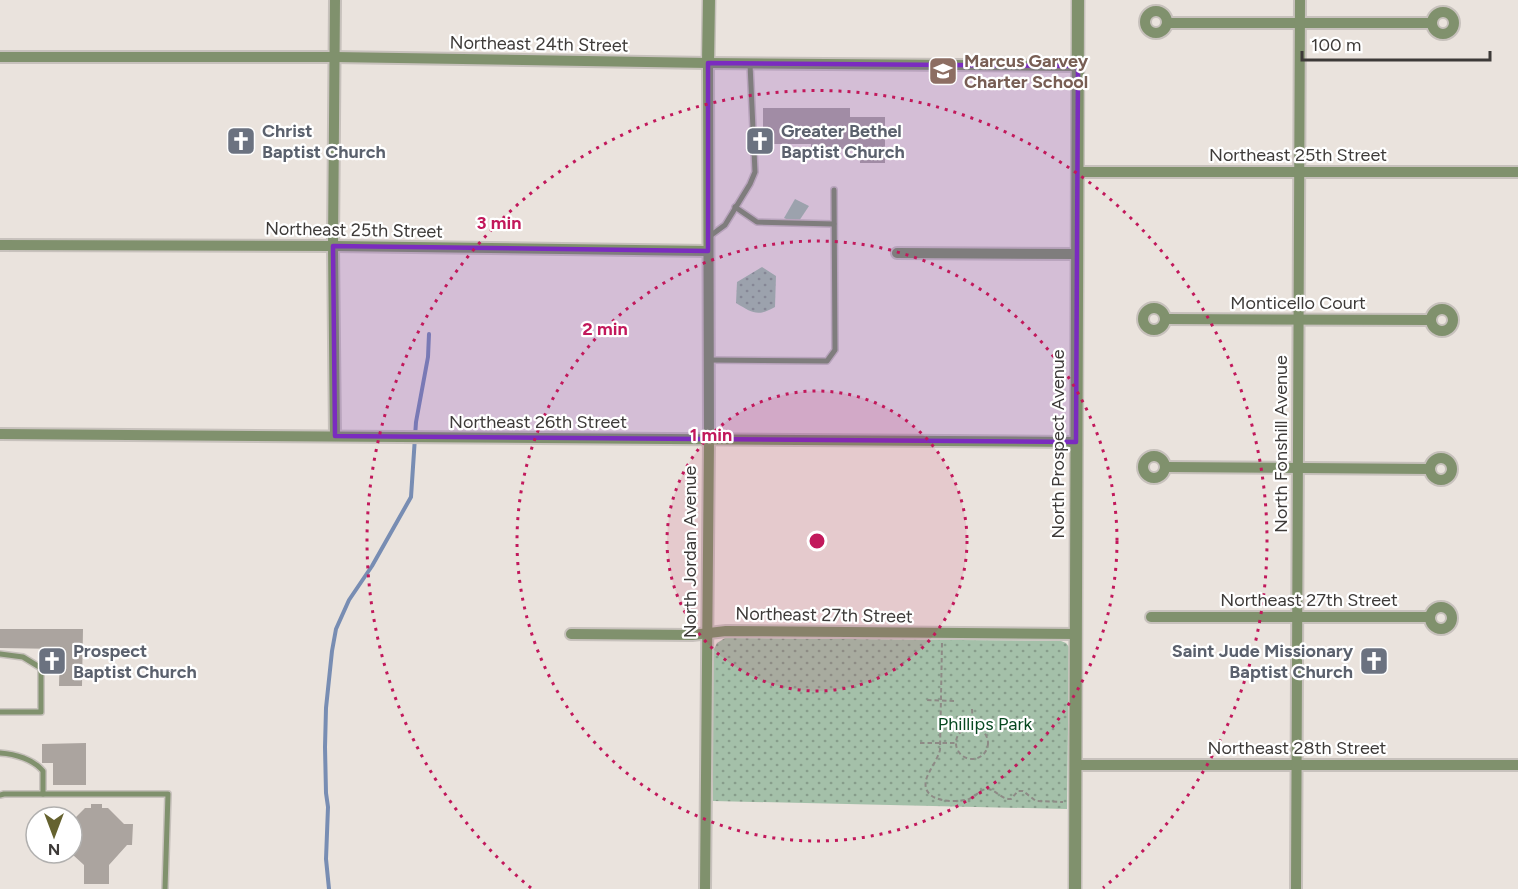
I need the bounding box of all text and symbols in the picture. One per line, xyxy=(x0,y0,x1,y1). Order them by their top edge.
scale bar xyxy=(1302,24,1490,62)
street label: Northeast 24th Street xyxy=(449,31,629,57)
text: 100 m xyxy=(1311,34,1361,56)
place label: Marcus Garvey Charter School xyxy=(964,50,1089,93)
school or university icon: Marcus Garvey Charter School xyxy=(927,55,959,87)
place label: Christ Baptist Church xyxy=(262,120,386,163)
place label: Greater Bethel Baptist Church xyxy=(781,120,905,163)
church icon: Christ Baptist Church xyxy=(225,125,257,157)
church icon: Greater Bethel Baptist Church xyxy=(744,125,776,157)
street label: Northeast 25th Street xyxy=(1209,144,1387,166)
text: 3 min xyxy=(477,212,521,234)
street label: Northeast 25th Street xyxy=(265,217,443,243)
street label: Monticello Court xyxy=(1230,292,1366,314)
text: 2 min xyxy=(582,318,628,340)
street label: North Prospect Avenue xyxy=(1047,349,1069,539)
street label: North Fonshill Avenue xyxy=(1270,355,1292,533)
street label: Northeast 26th Street xyxy=(449,411,627,433)
text: 1 min xyxy=(690,424,732,446)
street label: North Jordan Avenue xyxy=(679,466,701,638)
centre of rings xyxy=(807,531,827,551)
street label: Northeast 27th Street xyxy=(1220,589,1398,611)
street label: Northeast 27th Street xyxy=(735,602,913,628)
place label: Prospect Baptist Church xyxy=(73,640,197,683)
place label: Saint Jude Missionary Baptist Church xyxy=(1172,640,1354,683)
church icon: Prospect Baptist Church xyxy=(36,645,68,677)
church icon: Saint Jude Missionary Baptist Church xyxy=(1358,645,1390,677)
park label: Phillips Park xyxy=(938,713,1032,735)
street label: Northeast 28th Street xyxy=(1208,737,1387,759)
north arrow xyxy=(24,805,84,865)
text: N xyxy=(48,840,60,859)

